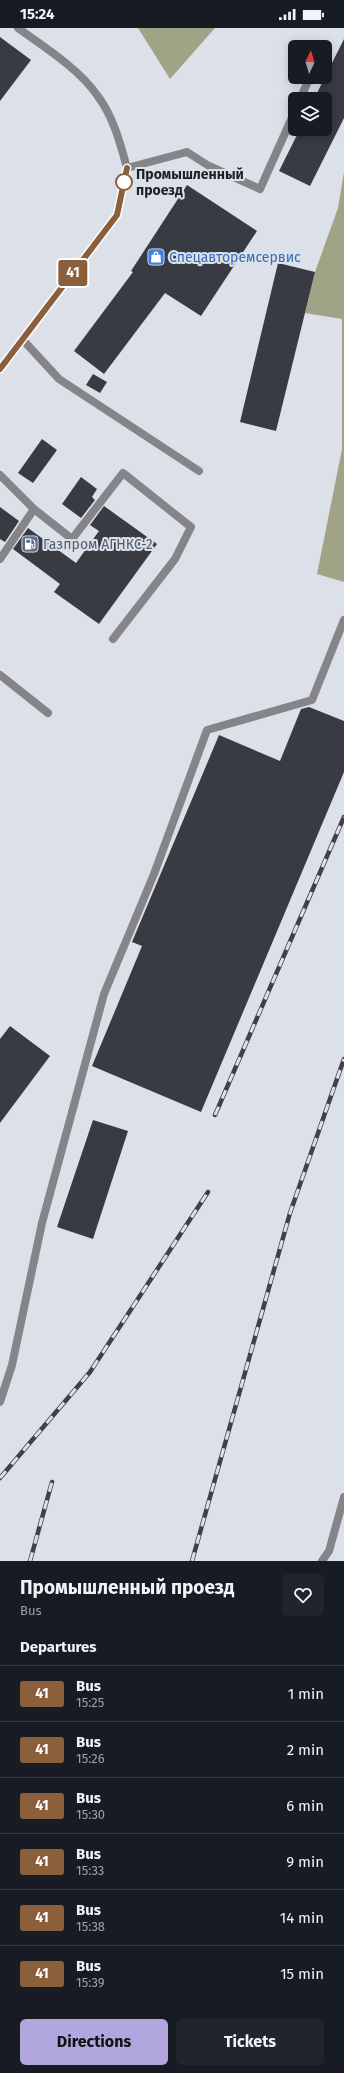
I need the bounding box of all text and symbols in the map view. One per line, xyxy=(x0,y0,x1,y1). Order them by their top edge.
text: 15:24 xyxy=(20,5,54,23)
north arrow xyxy=(288,40,332,84)
map controls xyxy=(288,40,332,136)
button: layers xyxy=(288,92,332,136)
place label: Промышленный проезд xyxy=(136,166,244,199)
marker: Промышленный проезд xyxy=(115,173,133,191)
shop icon: Спецавторемсервис xyxy=(146,247,166,267)
place label: Спецавторемсервис xyxy=(169,249,301,266)
line badge: 41 xyxy=(55,260,91,286)
text: 41 xyxy=(66,264,80,281)
fuel station icon: Газпром АГНКС-2 xyxy=(20,534,40,554)
place label: Газпром АГНКС-2 xyxy=(43,536,153,553)
button: heart xyxy=(282,1574,324,1616)
text: Промышленный проезд xyxy=(20,1576,234,1599)
text: Bus xyxy=(20,1603,42,1618)
text: Departures xyxy=(20,1638,97,1656)
text: Bus xyxy=(76,1677,101,1695)
text: 41 xyxy=(35,1685,49,1702)
text: 1 min xyxy=(288,1685,324,1703)
text: 15:25 xyxy=(76,1695,104,1710)
text: Bus xyxy=(76,1733,101,1751)
text: 41 xyxy=(35,1741,49,1758)
text: 2 min xyxy=(287,1741,324,1759)
text: 15:26 xyxy=(76,1751,105,1766)
text: Bus xyxy=(76,1789,101,1807)
text: 41 xyxy=(35,1797,49,1814)
text: 6 min xyxy=(286,1797,324,1815)
text: 15:30 xyxy=(76,1807,105,1822)
text: Bus xyxy=(76,1845,101,1863)
text: 41 xyxy=(35,1853,49,1870)
text: 9 min xyxy=(286,1853,324,1871)
text: 15:33 xyxy=(76,1863,104,1878)
text: Bus xyxy=(76,1901,101,1919)
text: 41 xyxy=(35,1909,49,1926)
text: 14 min xyxy=(280,1909,324,1927)
text: 15:38 xyxy=(76,1919,105,1934)
text: Bus xyxy=(76,1957,101,1975)
text: 41 xyxy=(35,1965,49,1982)
text: 15 min xyxy=(280,1965,324,1983)
text: 15:39 xyxy=(76,1975,105,1990)
button: Directions xyxy=(20,2019,168,2065)
button: Tickets xyxy=(176,2019,324,2065)

